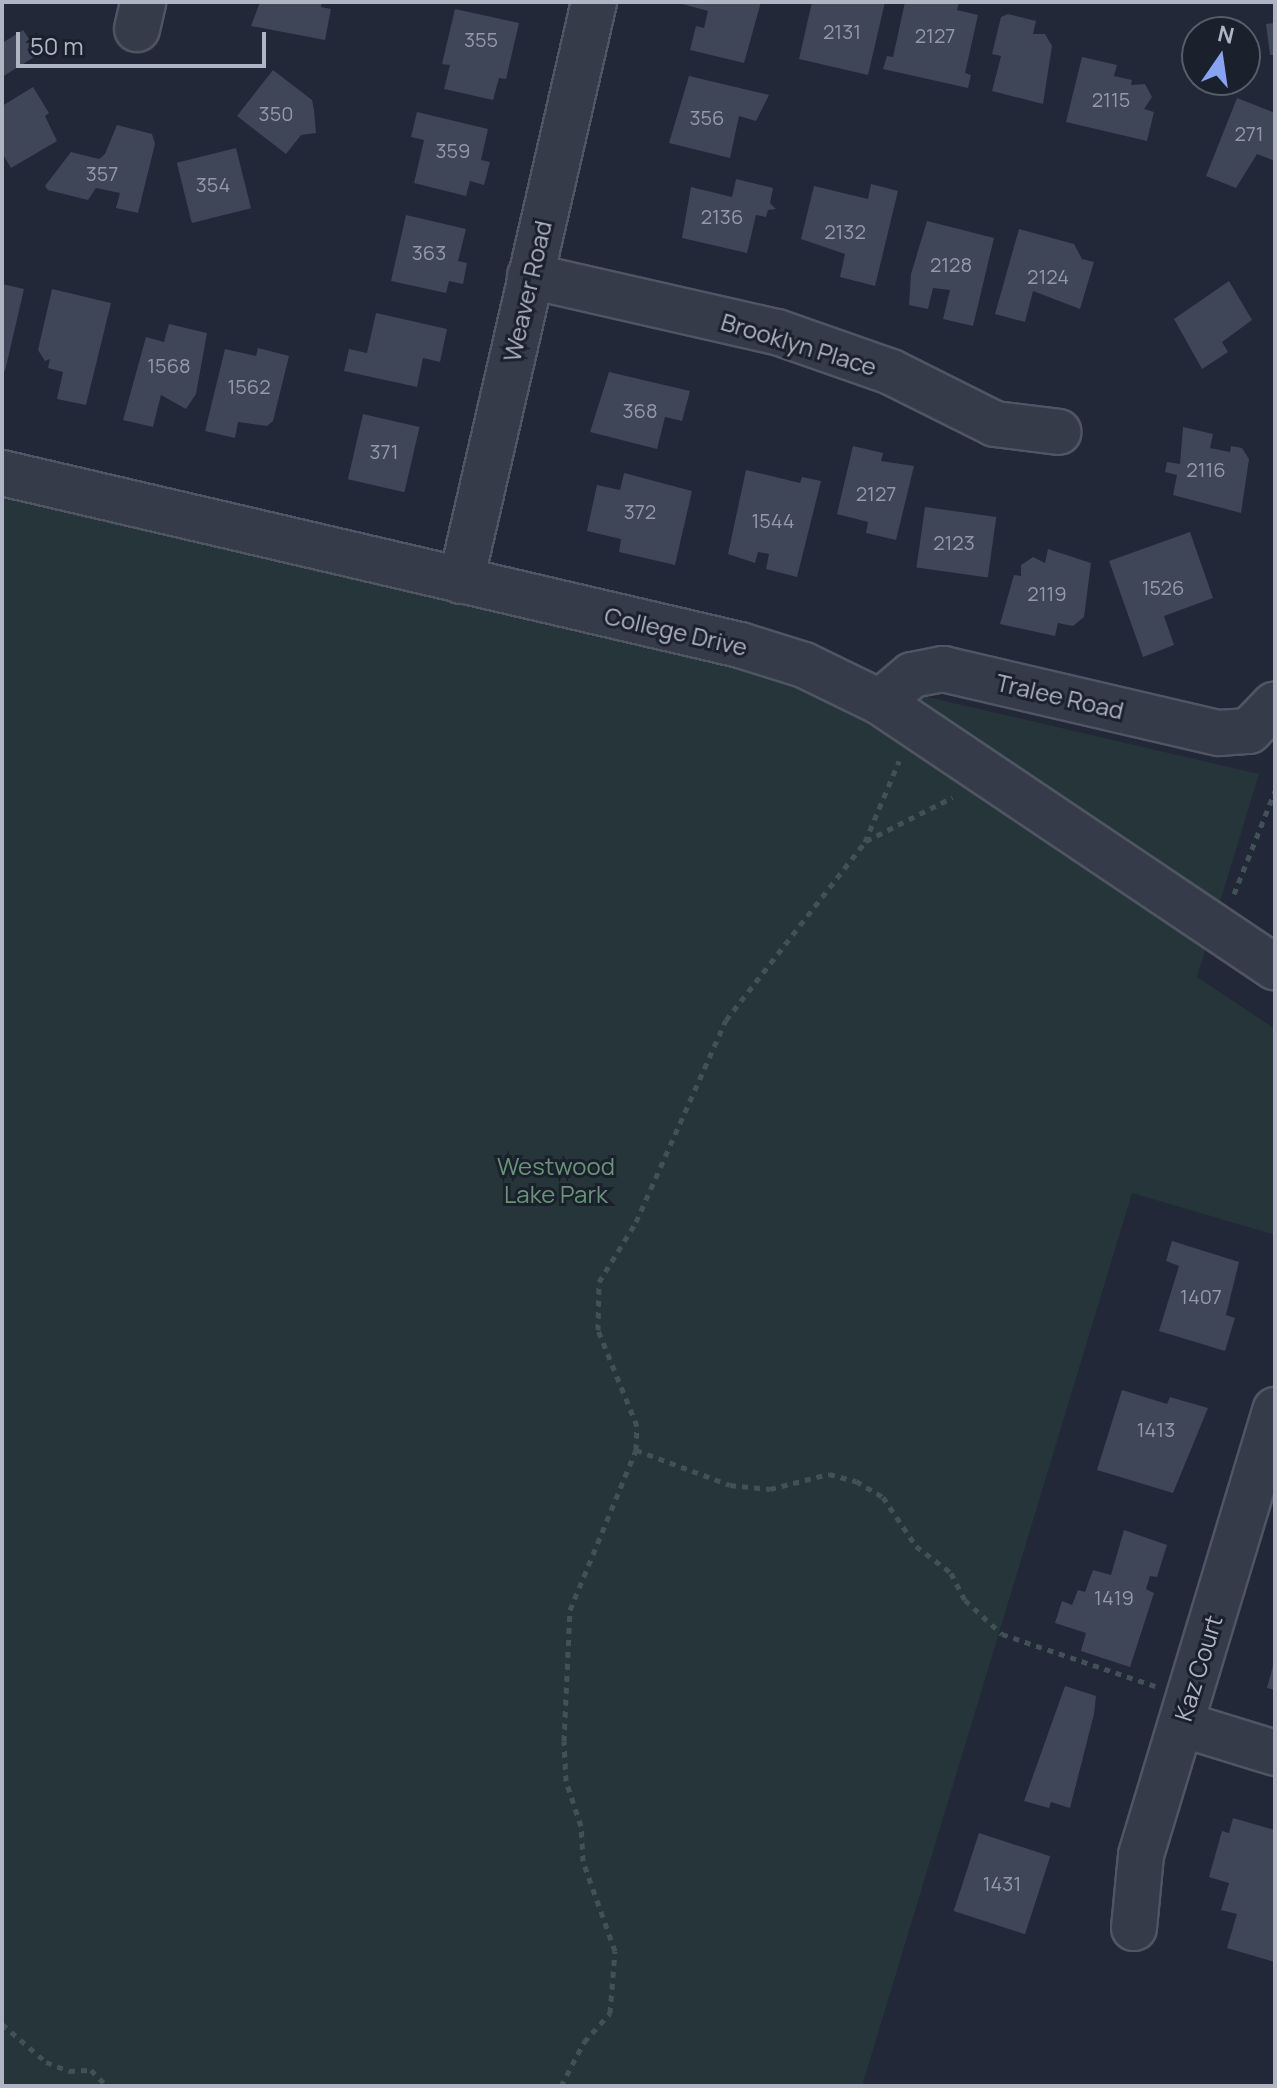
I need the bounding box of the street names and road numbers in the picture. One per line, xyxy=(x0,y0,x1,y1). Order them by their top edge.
street label: Weaver Road xyxy=(497,218,557,364)
street label: Brooklyn Place xyxy=(718,307,880,381)
street label: College Drive xyxy=(602,601,750,661)
street label: Tralee Road xyxy=(993,667,1127,725)
street label: Kaz Court xyxy=(1168,1612,1228,1724)

